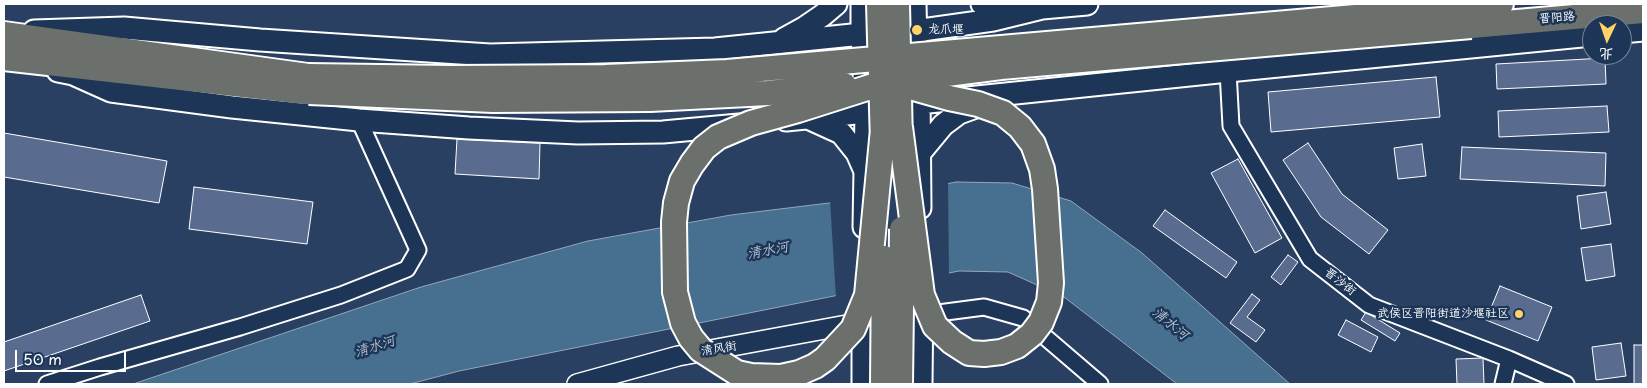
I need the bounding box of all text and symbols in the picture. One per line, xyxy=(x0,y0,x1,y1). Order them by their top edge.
street label: 晋阳路 xyxy=(1538,9,1576,27)
north arrow xyxy=(1582,15,1632,65)
marker: 龙爪堰 xyxy=(910,23,924,37)
place label: 龙爪堰 xyxy=(928,23,964,37)
text: 北 xyxy=(1599,44,1614,65)
water label: 清水河 xyxy=(746,239,790,263)
street label: 晋沙街 xyxy=(1321,265,1359,299)
water label: 清水河 xyxy=(1148,304,1192,344)
place label: 武侯区晋阳街道沙堰社区 xyxy=(1377,307,1509,321)
marker: 武侯区晋阳街道沙堰社区 xyxy=(1513,308,1525,320)
water label: 清水河 xyxy=(352,333,398,361)
street label: 清风街 xyxy=(700,339,738,359)
scale bar xyxy=(18,340,129,372)
text: 50 m xyxy=(23,347,62,370)

